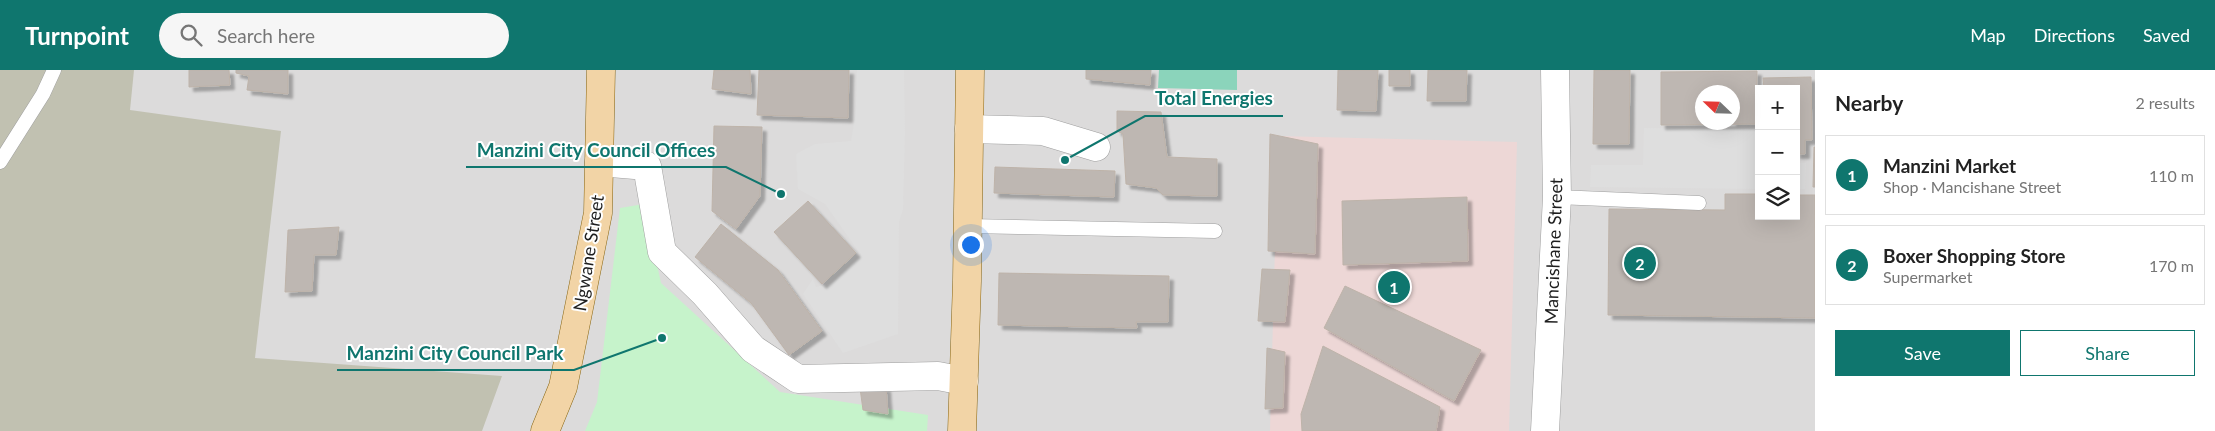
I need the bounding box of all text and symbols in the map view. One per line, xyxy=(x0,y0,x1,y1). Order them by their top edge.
search box xyxy=(159,13,509,58)
text: Turnpoint xyxy=(25,21,129,50)
icon: search xyxy=(177,21,205,49)
text: Search here xyxy=(217,24,315,47)
text: Map xyxy=(1970,24,2006,46)
text: Directions xyxy=(2034,24,2115,46)
text: Saved xyxy=(2143,24,2190,46)
callout: Total Energies xyxy=(1145,82,1283,116)
north arrow xyxy=(1695,85,1740,130)
map controls xyxy=(1755,85,1800,220)
button: + xyxy=(1755,85,1800,130)
text: Total Energies xyxy=(1155,86,1273,109)
text: Nearby xyxy=(1835,90,1903,115)
text: 2 results xyxy=(2135,93,2195,112)
button: − xyxy=(1755,130,1800,175)
callout: Manzini City Council Offices xyxy=(466,133,726,167)
text: Manzini City Council Offices xyxy=(477,138,715,161)
text: Manzini Market xyxy=(1883,154,2016,177)
text: 1 xyxy=(1847,166,1857,185)
text: 110 m xyxy=(2149,166,2194,185)
button: layers xyxy=(1755,175,1800,220)
street label: Mancishane Street xyxy=(1539,177,1567,325)
text: Shop · Mancishane Street xyxy=(1883,177,2061,196)
street label: Ngwane Street xyxy=(568,193,608,313)
your location xyxy=(958,232,984,258)
pin: 2 xyxy=(1624,244,1656,282)
text: Boxer Shopping Store xyxy=(1883,244,2065,267)
text: 2 xyxy=(1847,256,1857,275)
text: 170 m xyxy=(2149,256,2194,275)
text: Supermarket xyxy=(1883,267,1972,286)
pin: 1 xyxy=(1378,268,1410,306)
button: Save xyxy=(1835,330,2010,376)
button: Share xyxy=(2020,330,2195,376)
callout: Manzini City Council Park xyxy=(337,336,574,370)
text: Manzini City Council Park xyxy=(347,341,564,364)

